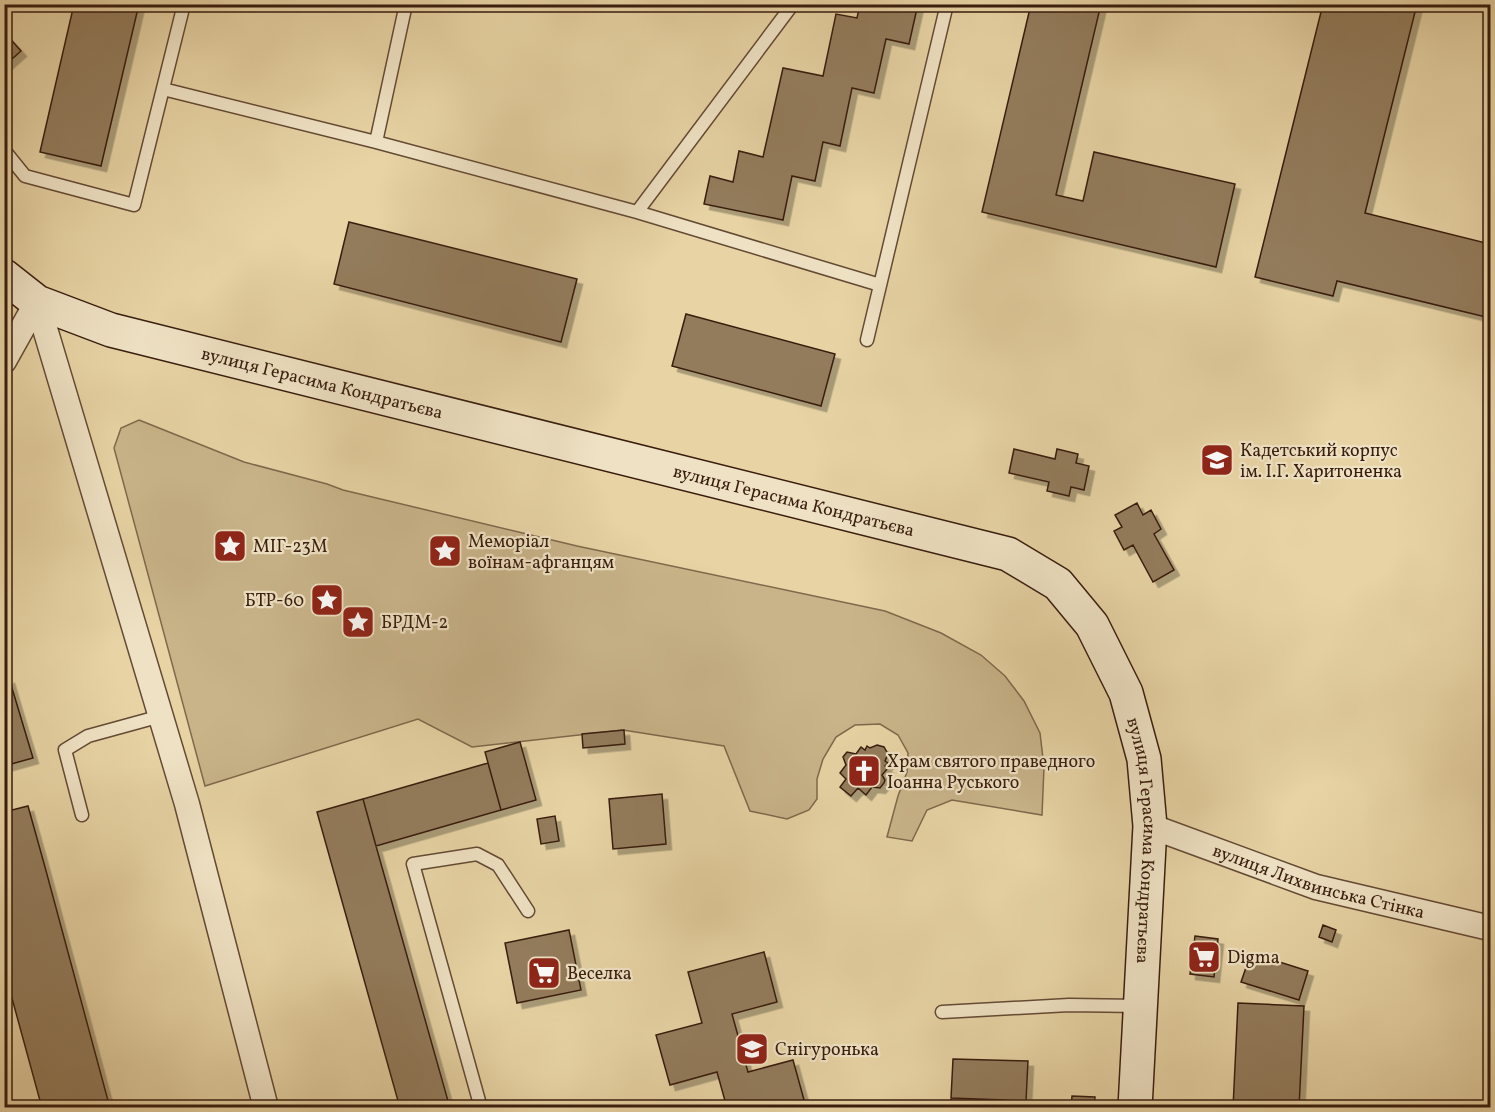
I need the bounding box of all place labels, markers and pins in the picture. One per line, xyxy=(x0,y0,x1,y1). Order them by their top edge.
place label: Кадетський корпус ім. І.Г. Харитоненка xyxy=(1240,439,1402,485)
school or university icon: Кадетський корпус ім. І.Г. Харитоненка xyxy=(1199,442,1235,478)
place icon: МІГ-23М xyxy=(212,528,248,564)
place label: Меморіал воїнам-афганцям xyxy=(468,530,614,576)
place icon: Меморіал воїнам-афганцям xyxy=(427,533,463,569)
place label: МІГ-23М xyxy=(253,535,328,560)
place icon: БТР-60 xyxy=(309,582,345,618)
place label: БТР-60 xyxy=(245,589,304,614)
place icon: БРДМ-2 xyxy=(340,604,376,640)
place label: БРДМ-2 xyxy=(381,611,448,636)
place label: Храм святого праведного Іоанна Руського xyxy=(887,750,1095,796)
church icon: Храм святого праведного Іоанна Руського xyxy=(846,753,882,789)
supermarket icon: Digma xyxy=(1186,939,1222,975)
place label: Digma xyxy=(1227,946,1280,971)
supermarket icon: Веселка xyxy=(526,955,562,991)
place label: Веселка xyxy=(567,962,632,987)
school or university icon: Снігуронька xyxy=(734,1031,770,1067)
place label: Снігуронька xyxy=(775,1038,879,1063)

